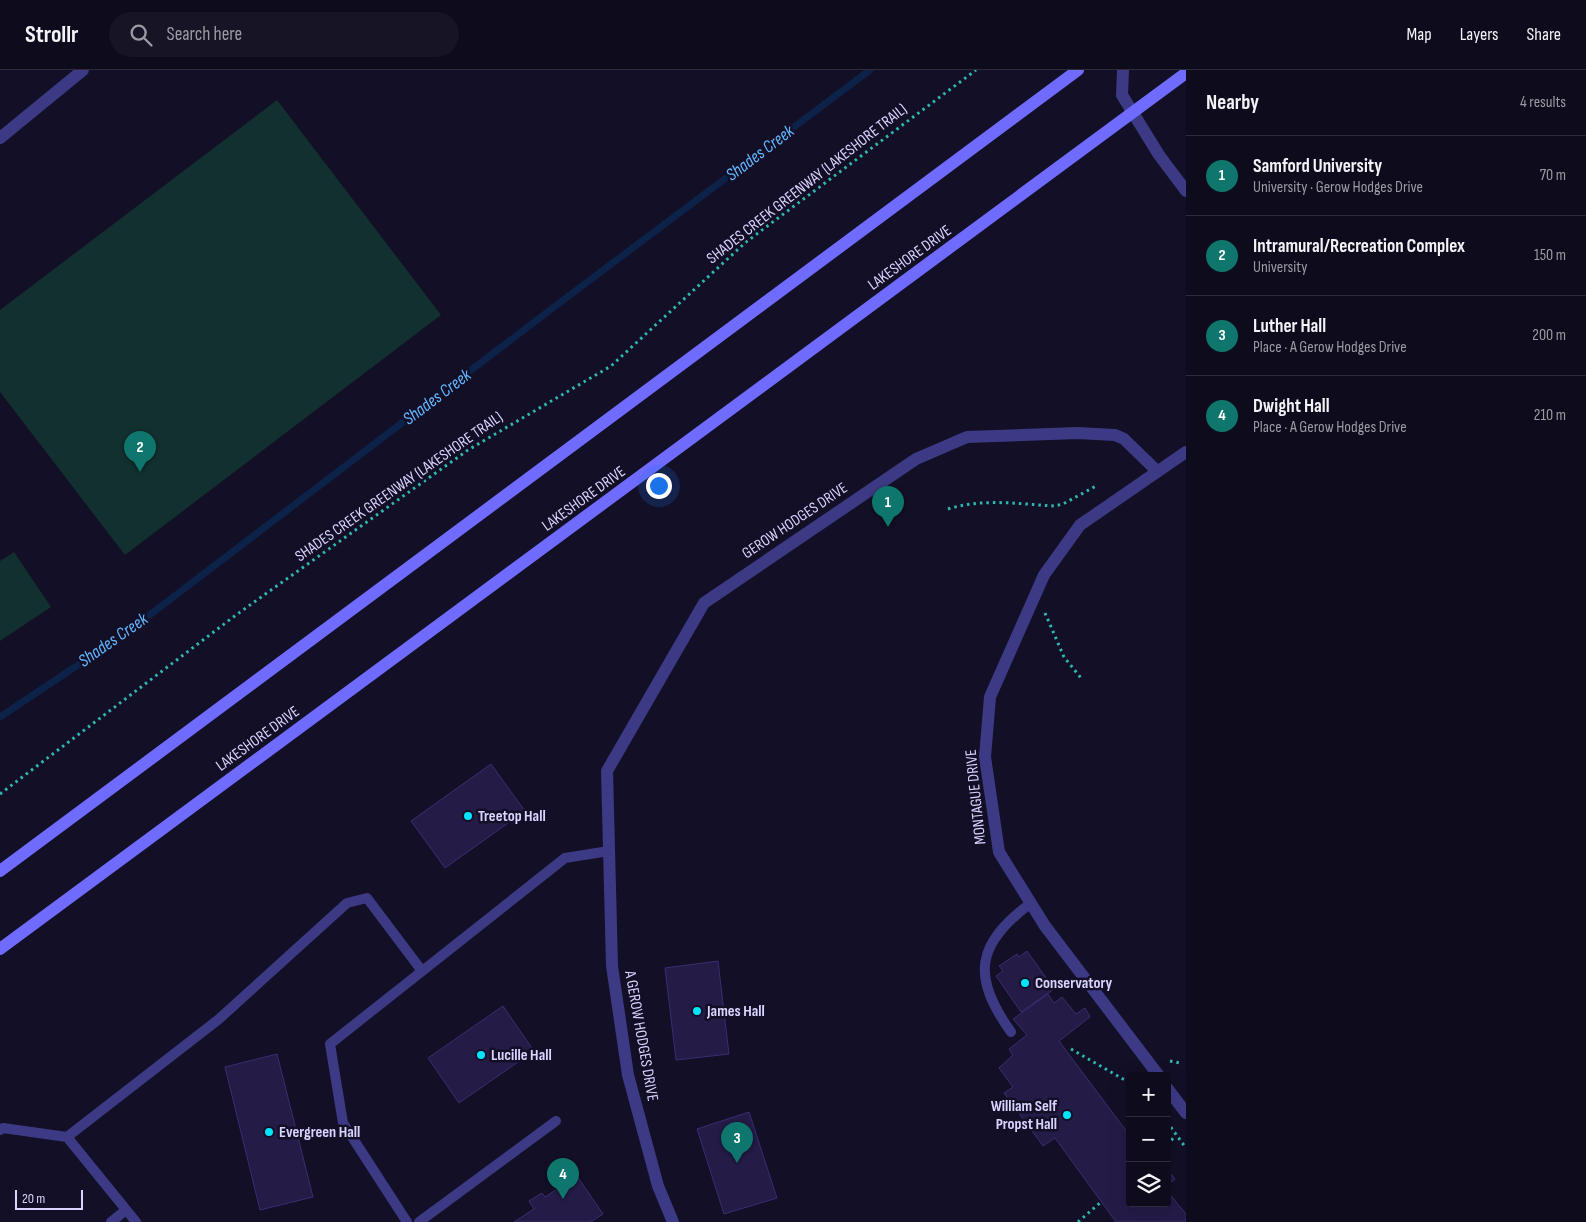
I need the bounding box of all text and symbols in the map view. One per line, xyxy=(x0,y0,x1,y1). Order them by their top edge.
search box xyxy=(109,12,459,57)
text: Strollr xyxy=(25,20,79,49)
icon: search xyxy=(127,21,155,49)
text: Search here xyxy=(167,23,242,46)
text: Map xyxy=(1407,24,1432,45)
text: Layers xyxy=(1460,24,1499,45)
text: Share xyxy=(1527,24,1561,45)
text: Nearby xyxy=(1206,90,1259,115)
text: 4 results xyxy=(1520,93,1566,112)
street label: SHADES CREEK GREENWAY (LAKESHORE TRAIL) xyxy=(703,100,911,268)
water label: Shades Creek xyxy=(722,120,799,185)
text: Samford University xyxy=(1253,155,1382,178)
text: 1 xyxy=(1219,166,1225,185)
text: 70 m xyxy=(1540,166,1566,185)
text: University · Gerow Hodges Drive xyxy=(1253,178,1423,197)
street label: LAKESHORE DRIVE xyxy=(865,221,955,295)
text: Intramural/Recreation Complex xyxy=(1253,235,1465,258)
text: 2 xyxy=(1218,246,1226,265)
text: 150 m xyxy=(1534,246,1566,265)
text: University xyxy=(1253,258,1307,277)
text: Luther Hall xyxy=(1253,315,1326,338)
text: 3 xyxy=(1218,326,1226,345)
text: 200 m xyxy=(1532,326,1566,345)
text: Place · A Gerow Hodges Drive xyxy=(1253,338,1407,357)
water label: Shades Creek xyxy=(399,364,476,429)
text: Dwight Hall xyxy=(1253,395,1330,418)
text: 4 xyxy=(1218,406,1226,425)
text: 210 m xyxy=(1534,406,1566,425)
street label: SHADES CREEK GREENWAY (LAKESHORE TRAIL) xyxy=(292,408,506,566)
text: Place · A Gerow Hodges Drive xyxy=(1253,418,1407,437)
pin: 2 xyxy=(124,431,156,472)
street label: LAKESHORE DRIVE xyxy=(539,462,629,536)
your location xyxy=(646,473,672,499)
street label: GEROW HODGES DRIVE xyxy=(739,479,851,563)
pin: 1 xyxy=(872,486,904,527)
water label: Shades Creek xyxy=(74,608,153,672)
street label: LAKESHORE DRIVE xyxy=(213,702,303,776)
street label: MONTAGUE DRIVE xyxy=(962,749,990,845)
place label: Treetop Hall xyxy=(478,807,546,826)
marker: Treetop Hall xyxy=(462,810,474,822)
street label: A GEROW HODGES DRIVE xyxy=(620,968,662,1103)
place label: Conservatory xyxy=(1035,974,1113,993)
marker: Conservatory xyxy=(1019,977,1031,989)
place label: James Hall xyxy=(706,1002,765,1021)
marker: James Hall xyxy=(691,1005,703,1017)
place label: Lucille Hall xyxy=(491,1046,552,1065)
marker: Lucille Hall xyxy=(475,1049,487,1061)
map controls xyxy=(1126,1072,1171,1207)
button: + xyxy=(1126,1072,1171,1117)
place label: William Self Propst Hall xyxy=(991,1097,1058,1134)
marker: William Self Propst Hall xyxy=(1061,1109,1073,1121)
button: − xyxy=(1126,1117,1171,1162)
pin: 3 xyxy=(721,1122,753,1163)
place label: Evergreen Hall xyxy=(279,1123,360,1142)
marker: Evergreen Hall xyxy=(263,1126,275,1138)
pin: 4 xyxy=(547,1158,579,1199)
button: layers xyxy=(1126,1162,1171,1207)
scale bar xyxy=(15,1187,82,1210)
text: 20 m xyxy=(22,1190,45,1207)

